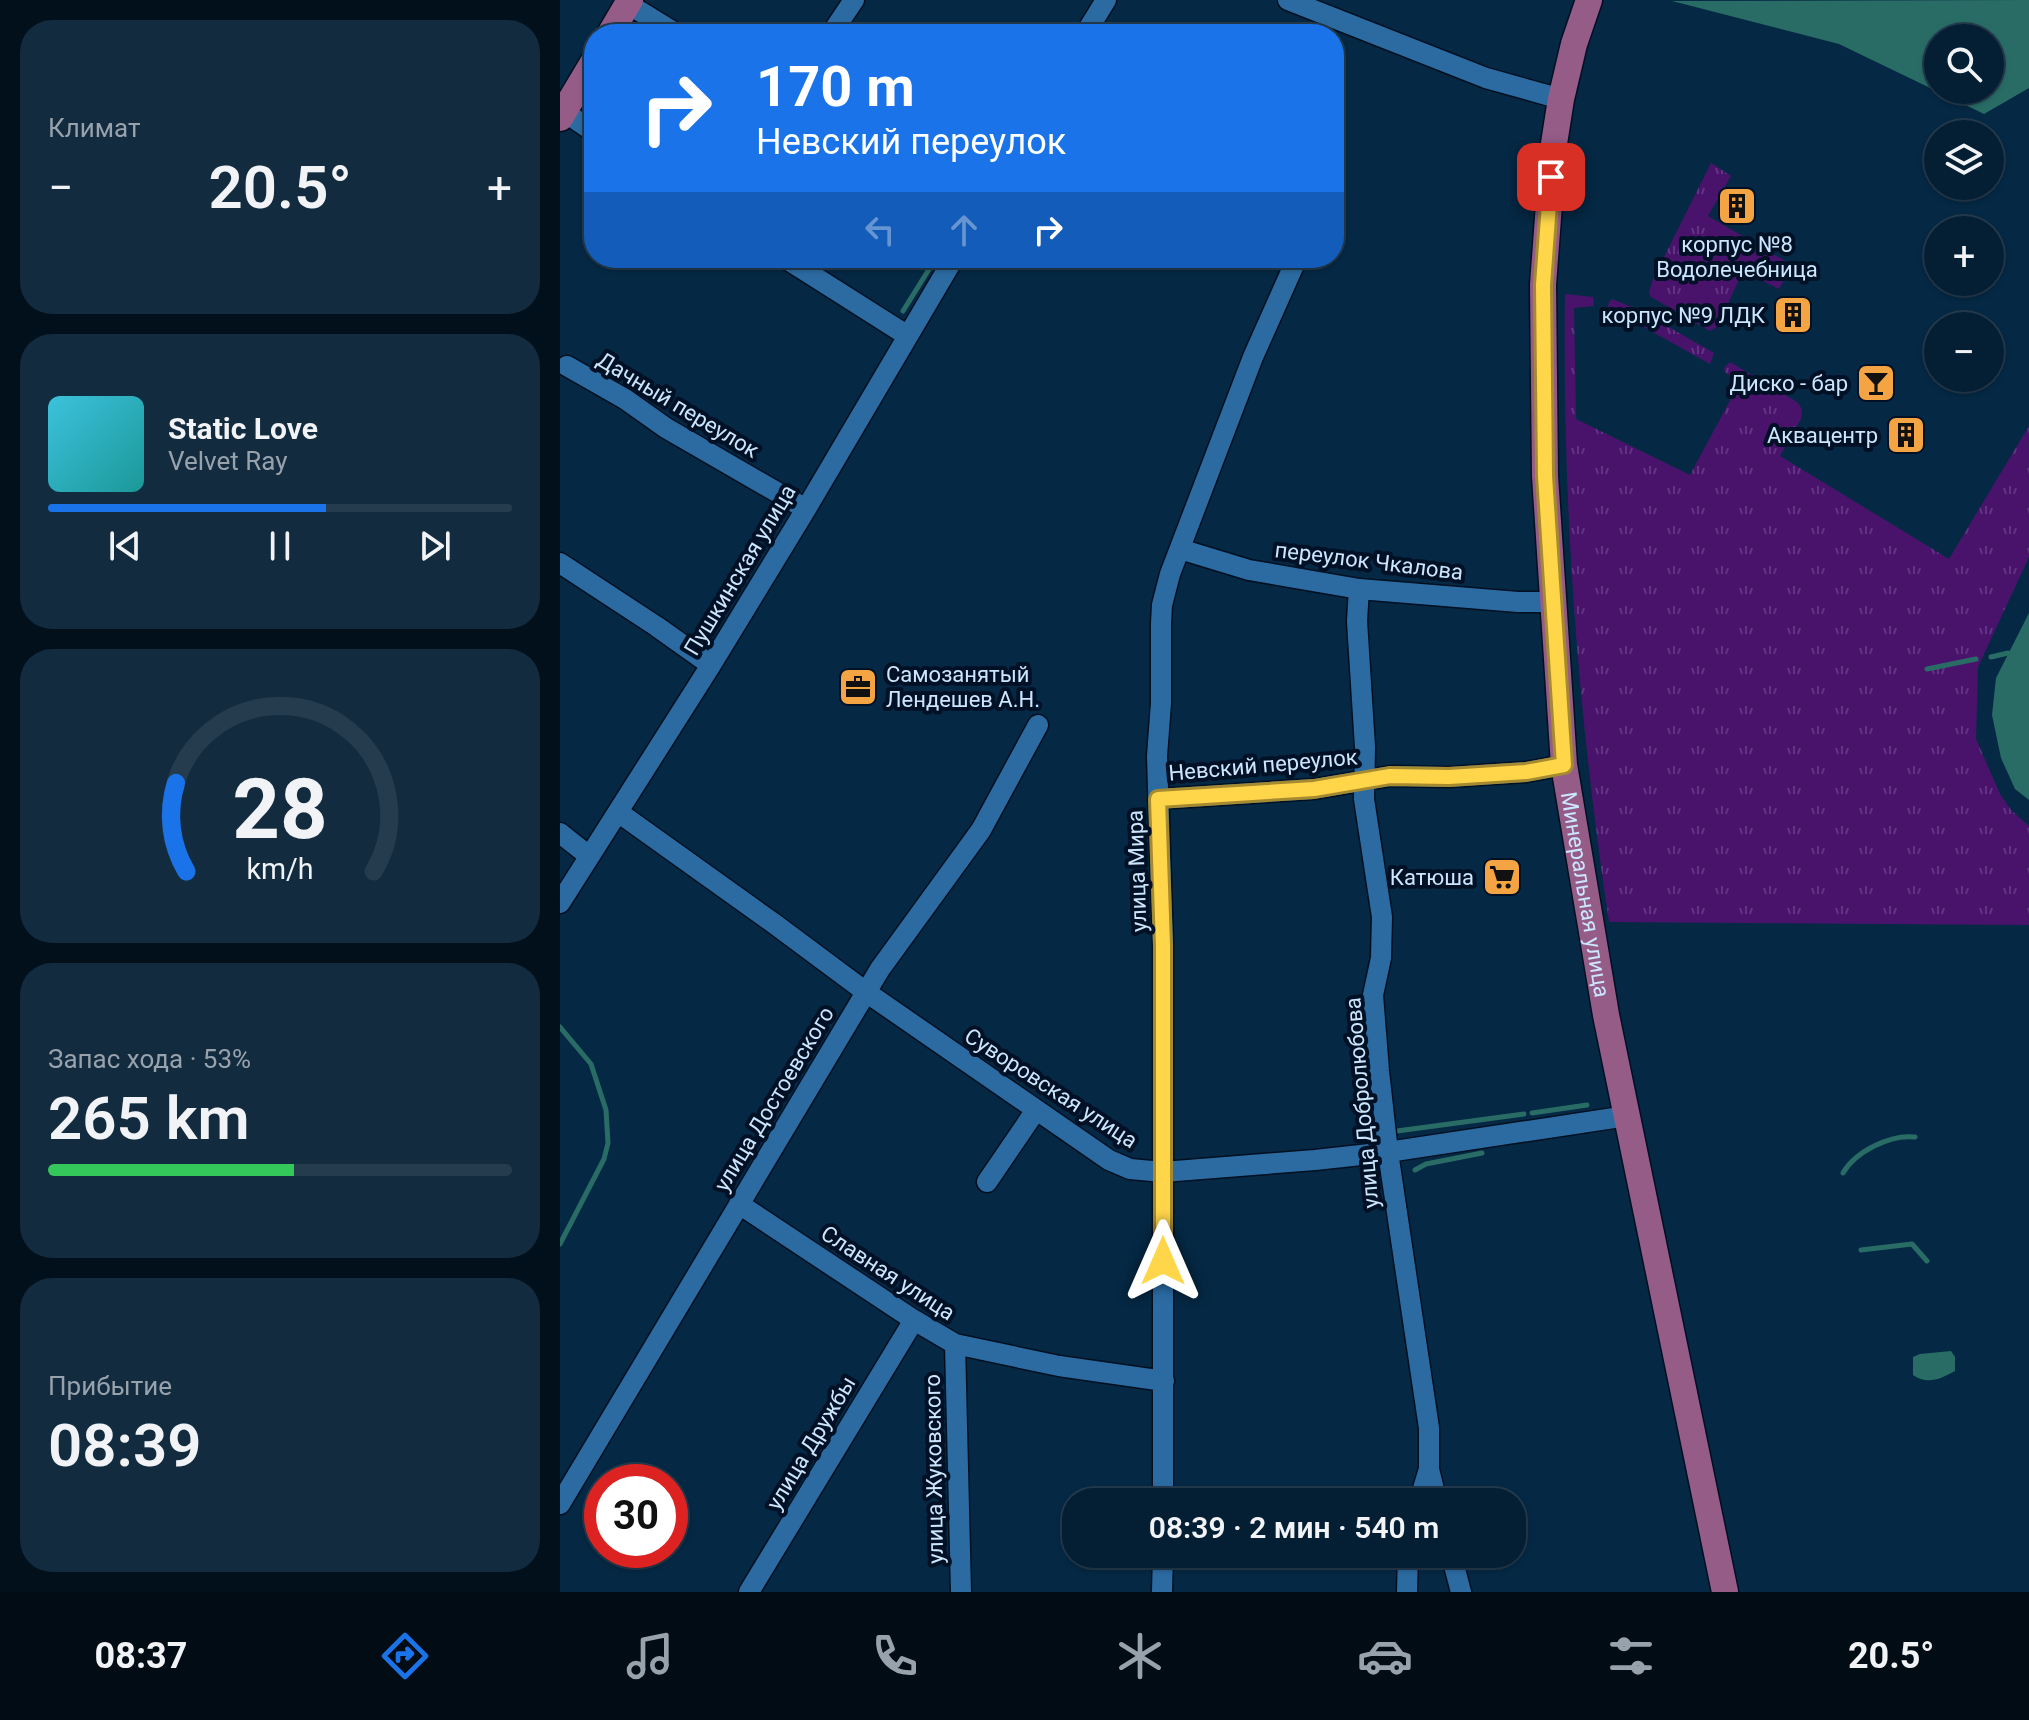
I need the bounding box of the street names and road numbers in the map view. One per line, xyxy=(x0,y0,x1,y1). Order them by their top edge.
street label: Дачный переулок xyxy=(593,347,763,463)
street label: Пушкинская улица xyxy=(679,480,801,660)
street label: переулок Чкалова xyxy=(1273,537,1465,585)
street label: Невский переулок xyxy=(1167,744,1359,786)
street label: Минеральная улица xyxy=(1556,790,1615,999)
street label: улица Мира xyxy=(1122,810,1152,932)
street label: улица Добролюбова xyxy=(1340,997,1384,1209)
street label: улица Достоевского xyxy=(709,1002,839,1196)
street label: Суворовская улица xyxy=(960,1023,1142,1153)
street label: Славная улица xyxy=(817,1221,959,1325)
street label: улица Дружбы xyxy=(761,1372,861,1514)
street label: улица Жуковского xyxy=(920,1374,948,1564)

